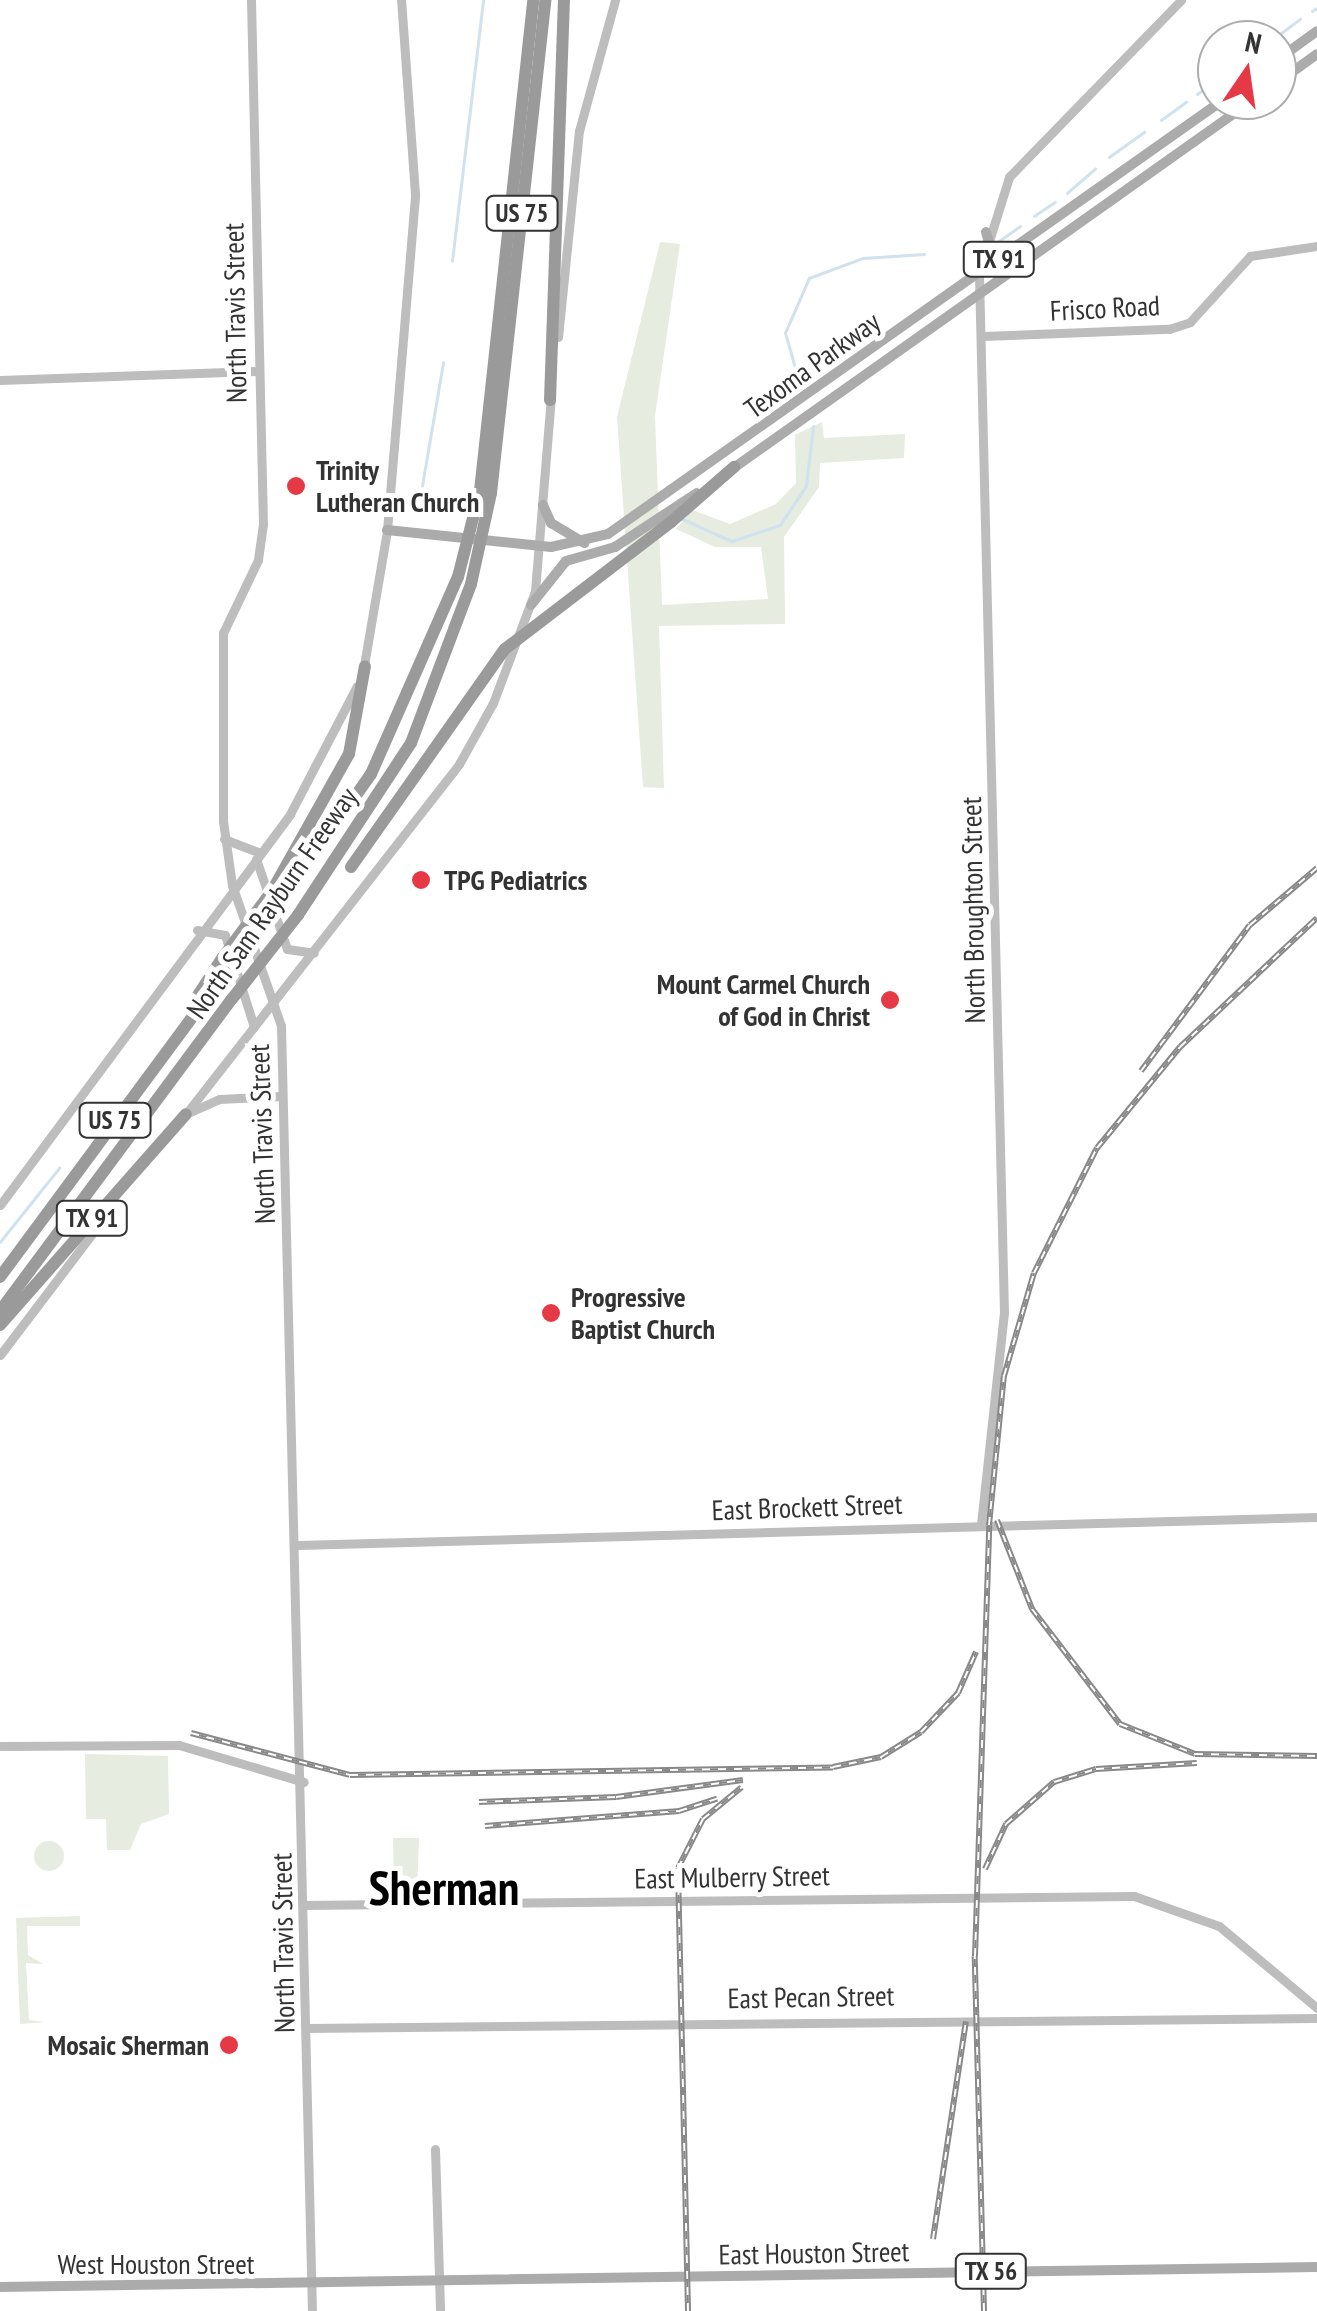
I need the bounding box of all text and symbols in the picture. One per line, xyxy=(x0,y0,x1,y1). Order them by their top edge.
north arrow xyxy=(1197,20,1297,120)
text: N xyxy=(1242,23,1265,62)
road number: US 75 xyxy=(484,193,560,233)
street label: North Travis Street xyxy=(217,222,253,404)
road number: TX 91 xyxy=(962,239,1036,279)
street label: Frisco Road xyxy=(1049,288,1161,328)
street label: Texoma Parkway xyxy=(738,305,886,425)
place label: Trinity Lutheran Church xyxy=(316,453,480,519)
marker: Trinity Lutheran Church xyxy=(285,475,307,497)
street label: North Sam Rayburn Freeway xyxy=(180,781,364,1025)
street label: North Broughton Street xyxy=(954,796,992,1024)
place label: TPG Pediatrics xyxy=(444,863,587,897)
marker: TPG Pediatrics xyxy=(408,867,434,893)
place label: Mount Carmel Church of God in Christ xyxy=(656,967,870,1033)
marker: Mount Carmel Church of God in Christ xyxy=(879,989,901,1011)
street label: North Travis Street xyxy=(242,1043,282,1225)
road number: US 75 xyxy=(78,1100,152,1140)
road number: TX 91 xyxy=(54,1198,130,1238)
place label: Progressive Baptist Church xyxy=(571,1280,715,1346)
marker: Progressive Baptist Church xyxy=(540,1302,562,1324)
street label: East Brockett Street xyxy=(711,1487,903,1527)
street label: North Travis Street xyxy=(265,1852,301,2034)
street label: East Mulberry Street xyxy=(634,1858,830,1896)
district label: Sherman xyxy=(369,1859,519,1917)
street label: East Pecan Street xyxy=(727,1979,895,2015)
place label: Mosaic Sherman xyxy=(47,2028,209,2062)
marker: Mosaic Sherman xyxy=(218,2034,240,2056)
street label: East Houston Street xyxy=(718,2235,910,2271)
street label: West Houston Street xyxy=(58,2247,254,2281)
road number: TX 56 xyxy=(954,2251,1028,2291)

